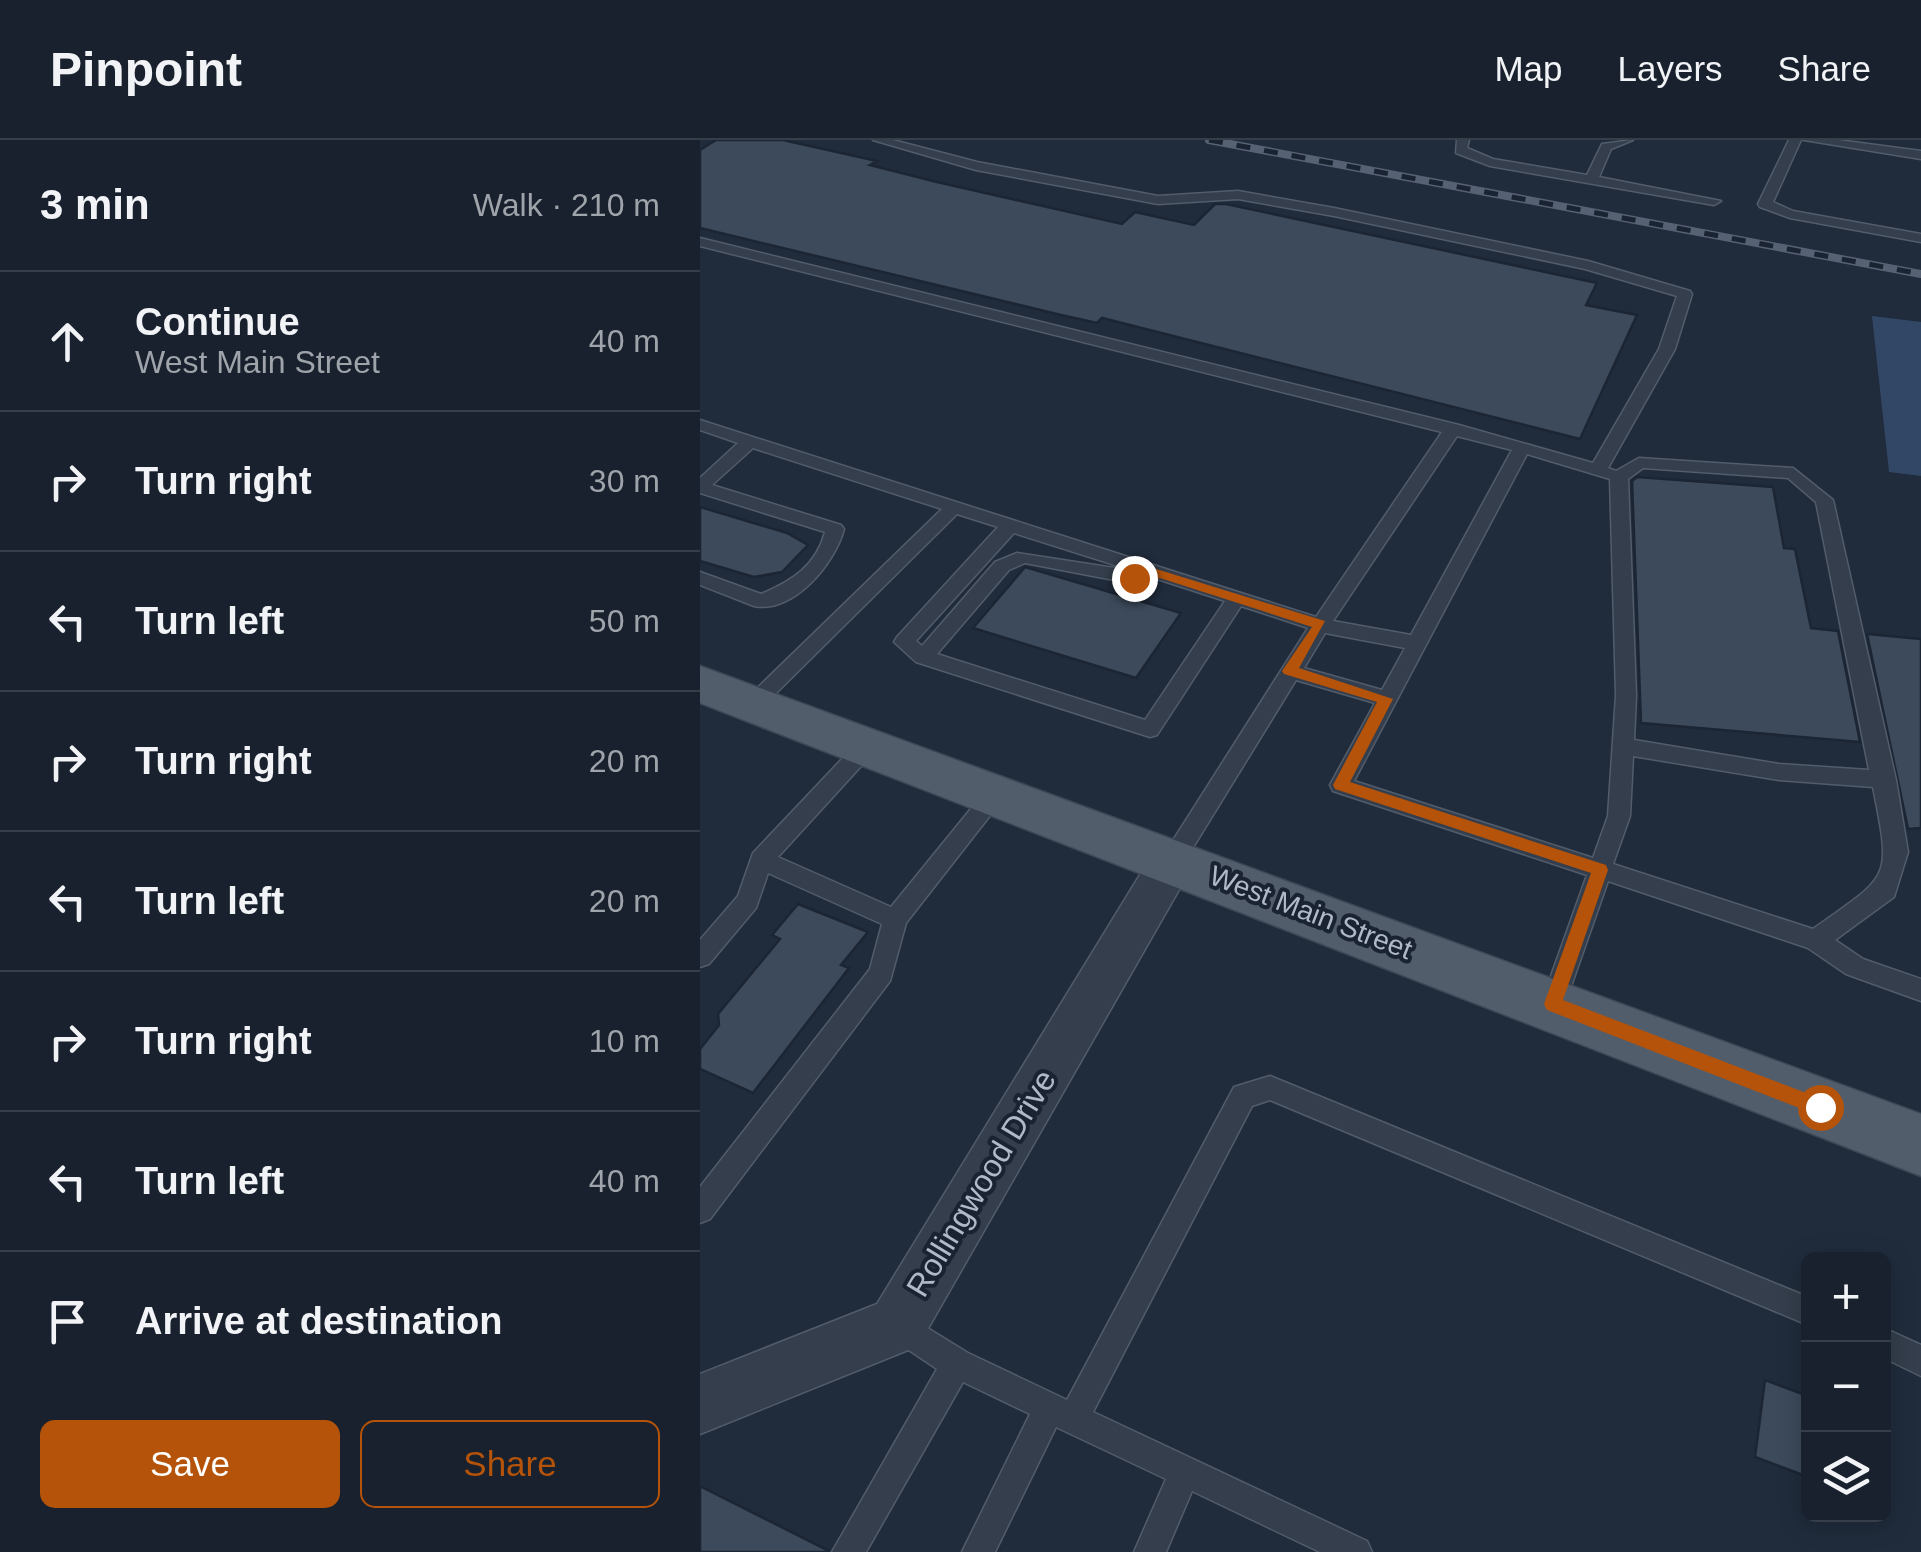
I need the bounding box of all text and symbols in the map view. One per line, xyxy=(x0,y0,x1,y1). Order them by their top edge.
text: Pinpoint xyxy=(50,43,242,96)
text: Map xyxy=(1494,49,1563,88)
text: Layers xyxy=(1618,49,1723,88)
text: Share xyxy=(1778,49,1871,88)
text: 3 min xyxy=(40,181,150,228)
text: Walk · 210 m xyxy=(473,187,660,223)
text: Continue xyxy=(135,301,300,343)
icon: ahead xyxy=(40,314,95,369)
text: 40 m xyxy=(589,323,660,359)
text: West Main Street xyxy=(135,344,380,380)
icon: right xyxy=(40,454,95,509)
text: Turn right xyxy=(135,460,312,502)
text: 30 m xyxy=(589,463,660,499)
route end xyxy=(1112,556,1158,602)
icon: left xyxy=(40,594,95,649)
text: Turn left xyxy=(135,600,284,642)
text: 50 m xyxy=(589,603,660,639)
icon: right xyxy=(40,734,95,789)
text: Turn right xyxy=(135,740,312,782)
text: 20 m xyxy=(589,743,660,779)
street label: West Main Street xyxy=(1205,860,1417,965)
icon: left xyxy=(40,874,95,929)
text: Turn left xyxy=(135,880,284,922)
text: 20 m xyxy=(589,883,660,919)
icon: right xyxy=(40,1014,95,1069)
text: Turn right xyxy=(135,1020,312,1062)
text: 10 m xyxy=(589,1023,660,1059)
street label: Rollingwood Drive xyxy=(899,1063,1063,1303)
route start xyxy=(1798,1085,1844,1131)
icon: left xyxy=(40,1154,95,1209)
text: Turn left xyxy=(135,1160,284,1202)
text: 40 m xyxy=(589,1163,660,1199)
map controls xyxy=(1801,1252,1891,1522)
button: + xyxy=(1801,1252,1891,1342)
icon: arrive xyxy=(40,1294,95,1349)
text: Arrive at destination xyxy=(135,1300,502,1342)
button: − xyxy=(1801,1342,1891,1432)
button: Save xyxy=(40,1420,340,1508)
button: Share xyxy=(360,1420,660,1508)
button: layers xyxy=(1801,1432,1891,1522)

